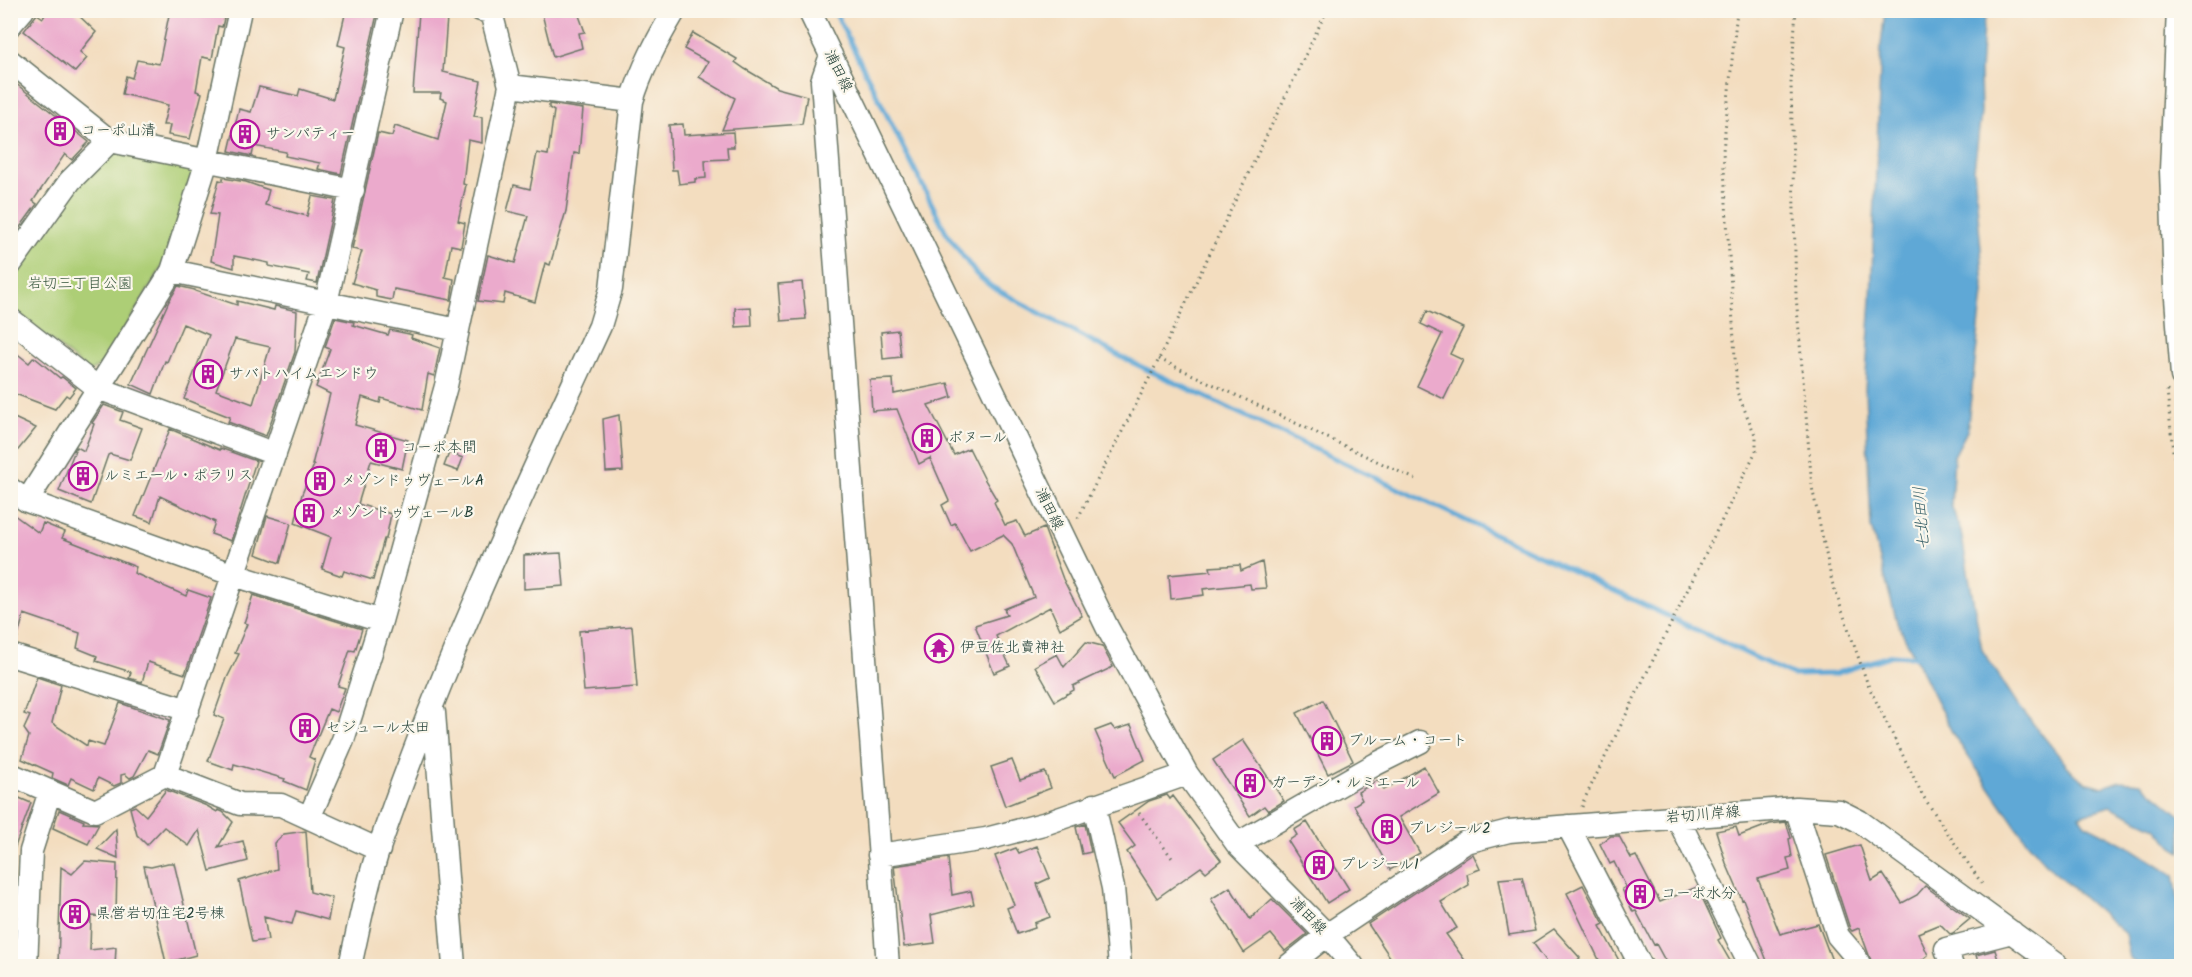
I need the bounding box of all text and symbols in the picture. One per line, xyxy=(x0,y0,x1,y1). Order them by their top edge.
street label: 浦田線 xyxy=(817,46,859,96)
building icon: コーポ山清 xyxy=(44,115,76,147)
building icon: サンパティー xyxy=(229,118,261,150)
place label: コーポ山清 xyxy=(81,119,156,143)
place label: サンパティー xyxy=(266,122,355,146)
park label: 岩切三丁目公園 xyxy=(27,272,133,296)
building icon: サバトハイムエンドウ xyxy=(192,358,224,390)
place label: サバトハイムエンドウ xyxy=(229,362,378,386)
building icon: ボヌール xyxy=(911,422,943,454)
place label: ボヌール xyxy=(948,426,1007,450)
building icon: コーポ本間 xyxy=(365,432,397,464)
place label: コーポ本間 xyxy=(402,436,477,460)
building icon: ルミエール・ポラリス xyxy=(67,460,99,492)
place label: ルミエール・ポラリス xyxy=(104,464,253,488)
building icon: メゾンドゥヴェールA xyxy=(304,465,336,497)
place label: メゾンドゥヴェールA xyxy=(341,469,484,493)
street label: 浦田線 xyxy=(1028,484,1070,534)
water label: 七北田川 xyxy=(1907,485,1937,551)
building icon: メゾンドゥヴェールB xyxy=(293,497,325,529)
place label: メゾンドゥヴェールB xyxy=(330,501,474,525)
temple icon: 伊豆佐北賣神社 xyxy=(923,632,955,664)
place label: 伊豆佐北賣神社 xyxy=(960,636,1065,660)
building icon: セジュール太田 xyxy=(289,712,321,744)
place label: セジュール太田 xyxy=(326,716,430,740)
building icon: ブルーム・コート xyxy=(1311,725,1343,757)
place label: ブルーム・コート xyxy=(1348,729,1467,753)
building icon: ガーデン・ルミエール xyxy=(1234,767,1266,799)
place label: ガーデン・ルミエール xyxy=(1271,771,1420,795)
street label: 岩切川岸線 xyxy=(1665,800,1741,830)
building icon: プレジール2 xyxy=(1371,813,1403,845)
place label: プレジール2 xyxy=(1408,817,1491,841)
building icon: プレジール1 xyxy=(1303,849,1335,881)
place label: プレジール1 xyxy=(1340,853,1419,877)
building icon: コーポ水分 xyxy=(1624,878,1656,910)
place label: コーポ水分 xyxy=(1661,882,1736,906)
street label: 浦田線 xyxy=(1284,891,1332,941)
building icon: 県営岩切住宅2号棟 xyxy=(59,898,91,930)
place label: 県営岩切住宅2号棟 xyxy=(96,902,225,926)

